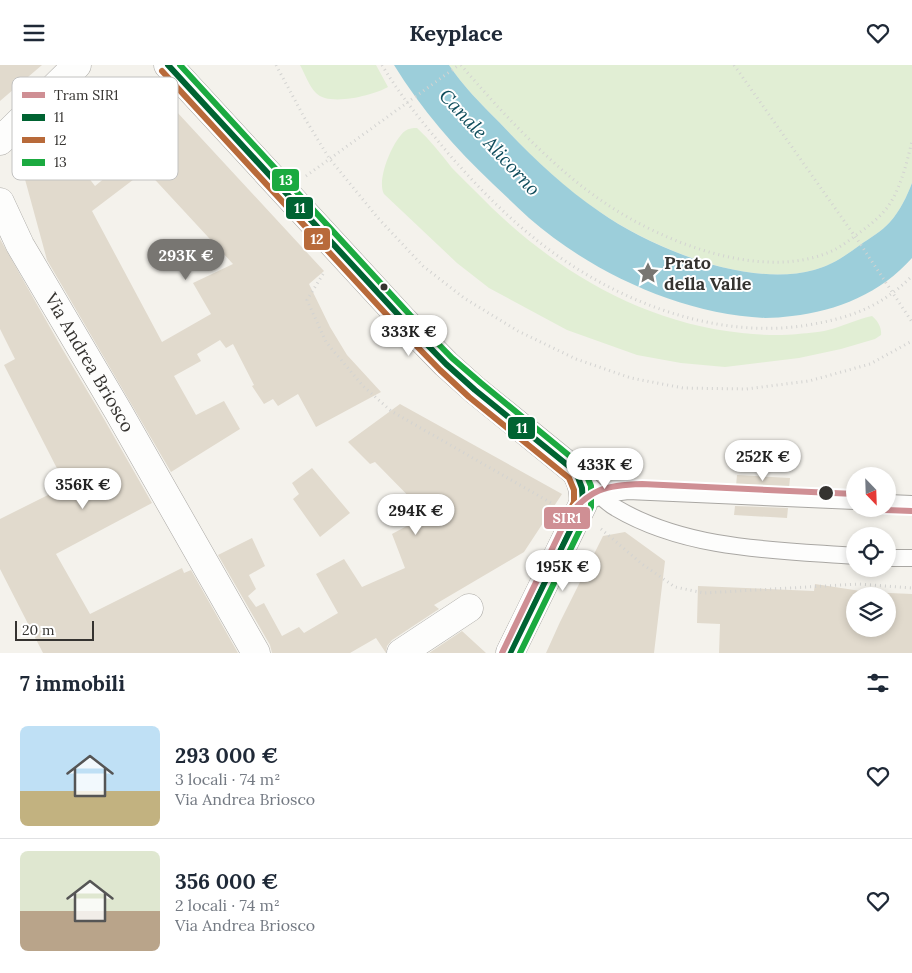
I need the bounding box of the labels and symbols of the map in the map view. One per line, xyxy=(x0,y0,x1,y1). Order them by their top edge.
legend xyxy=(12,77,178,180)
water label: Canale Alicorno xyxy=(434,84,546,201)
text: Tram SIR1 xyxy=(54,86,119,104)
text: 11 xyxy=(54,108,64,126)
text: 12 xyxy=(54,131,67,149)
text: 13 xyxy=(54,153,67,171)
line badge: 13 xyxy=(271,168,300,192)
text: 13 xyxy=(279,171,293,189)
line badge: 11 xyxy=(285,196,314,220)
text: 11 xyxy=(294,199,306,217)
line badge: 12 xyxy=(303,227,331,251)
text: 12 xyxy=(310,230,324,248)
pin: 293K € xyxy=(145,239,227,281)
place label: Prato della Valle xyxy=(664,251,752,295)
place icon: Prato della Valle xyxy=(635,260,661,286)
unlabelled marker xyxy=(379,282,389,292)
street label: Via Andrea Briosco xyxy=(39,288,140,436)
pin: 333K € xyxy=(368,315,450,357)
line badge: 11 xyxy=(507,416,536,440)
text: 11 xyxy=(516,419,528,437)
pin: 252K € xyxy=(722,439,804,482)
pin: 433K € xyxy=(564,447,646,490)
pin: 356K € xyxy=(42,467,124,510)
north arrow xyxy=(846,467,896,517)
unlabelled marker xyxy=(817,484,835,502)
pin: 294K € xyxy=(375,493,457,536)
line badge: SIR1 xyxy=(543,506,591,530)
text: SIR1 xyxy=(552,509,582,527)
pin: 195K € xyxy=(522,549,604,592)
scale bar xyxy=(15,618,94,641)

